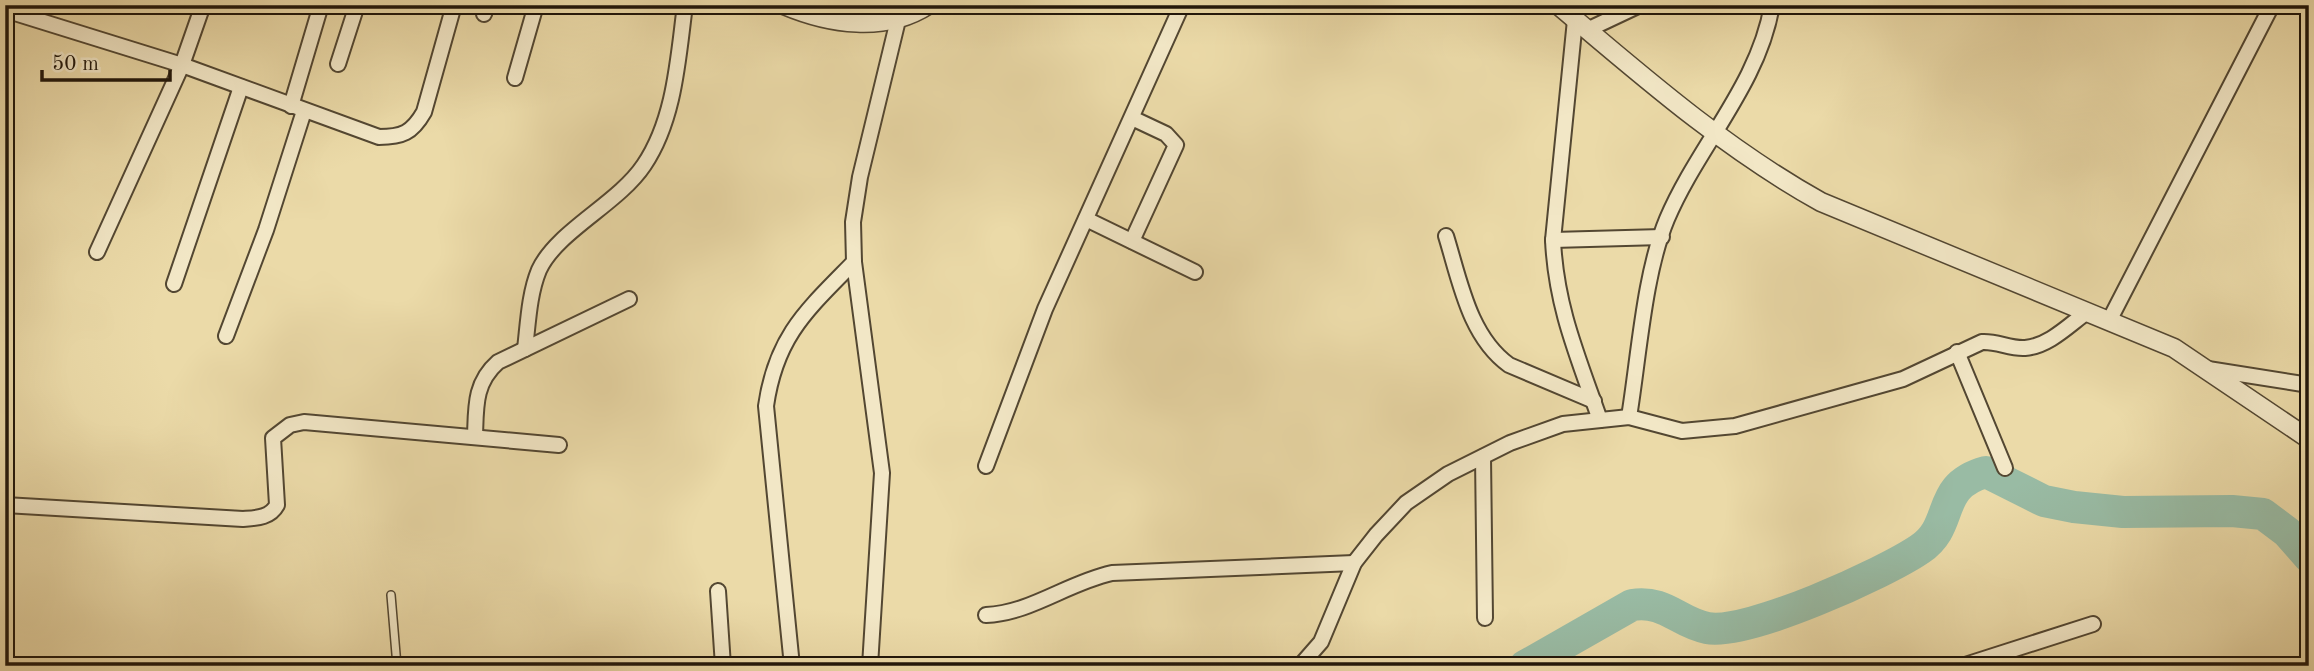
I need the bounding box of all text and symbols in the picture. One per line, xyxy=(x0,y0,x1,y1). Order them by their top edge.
scale bar xyxy=(42,38,170,82)
text: 50 m xyxy=(52,54,99,75)

